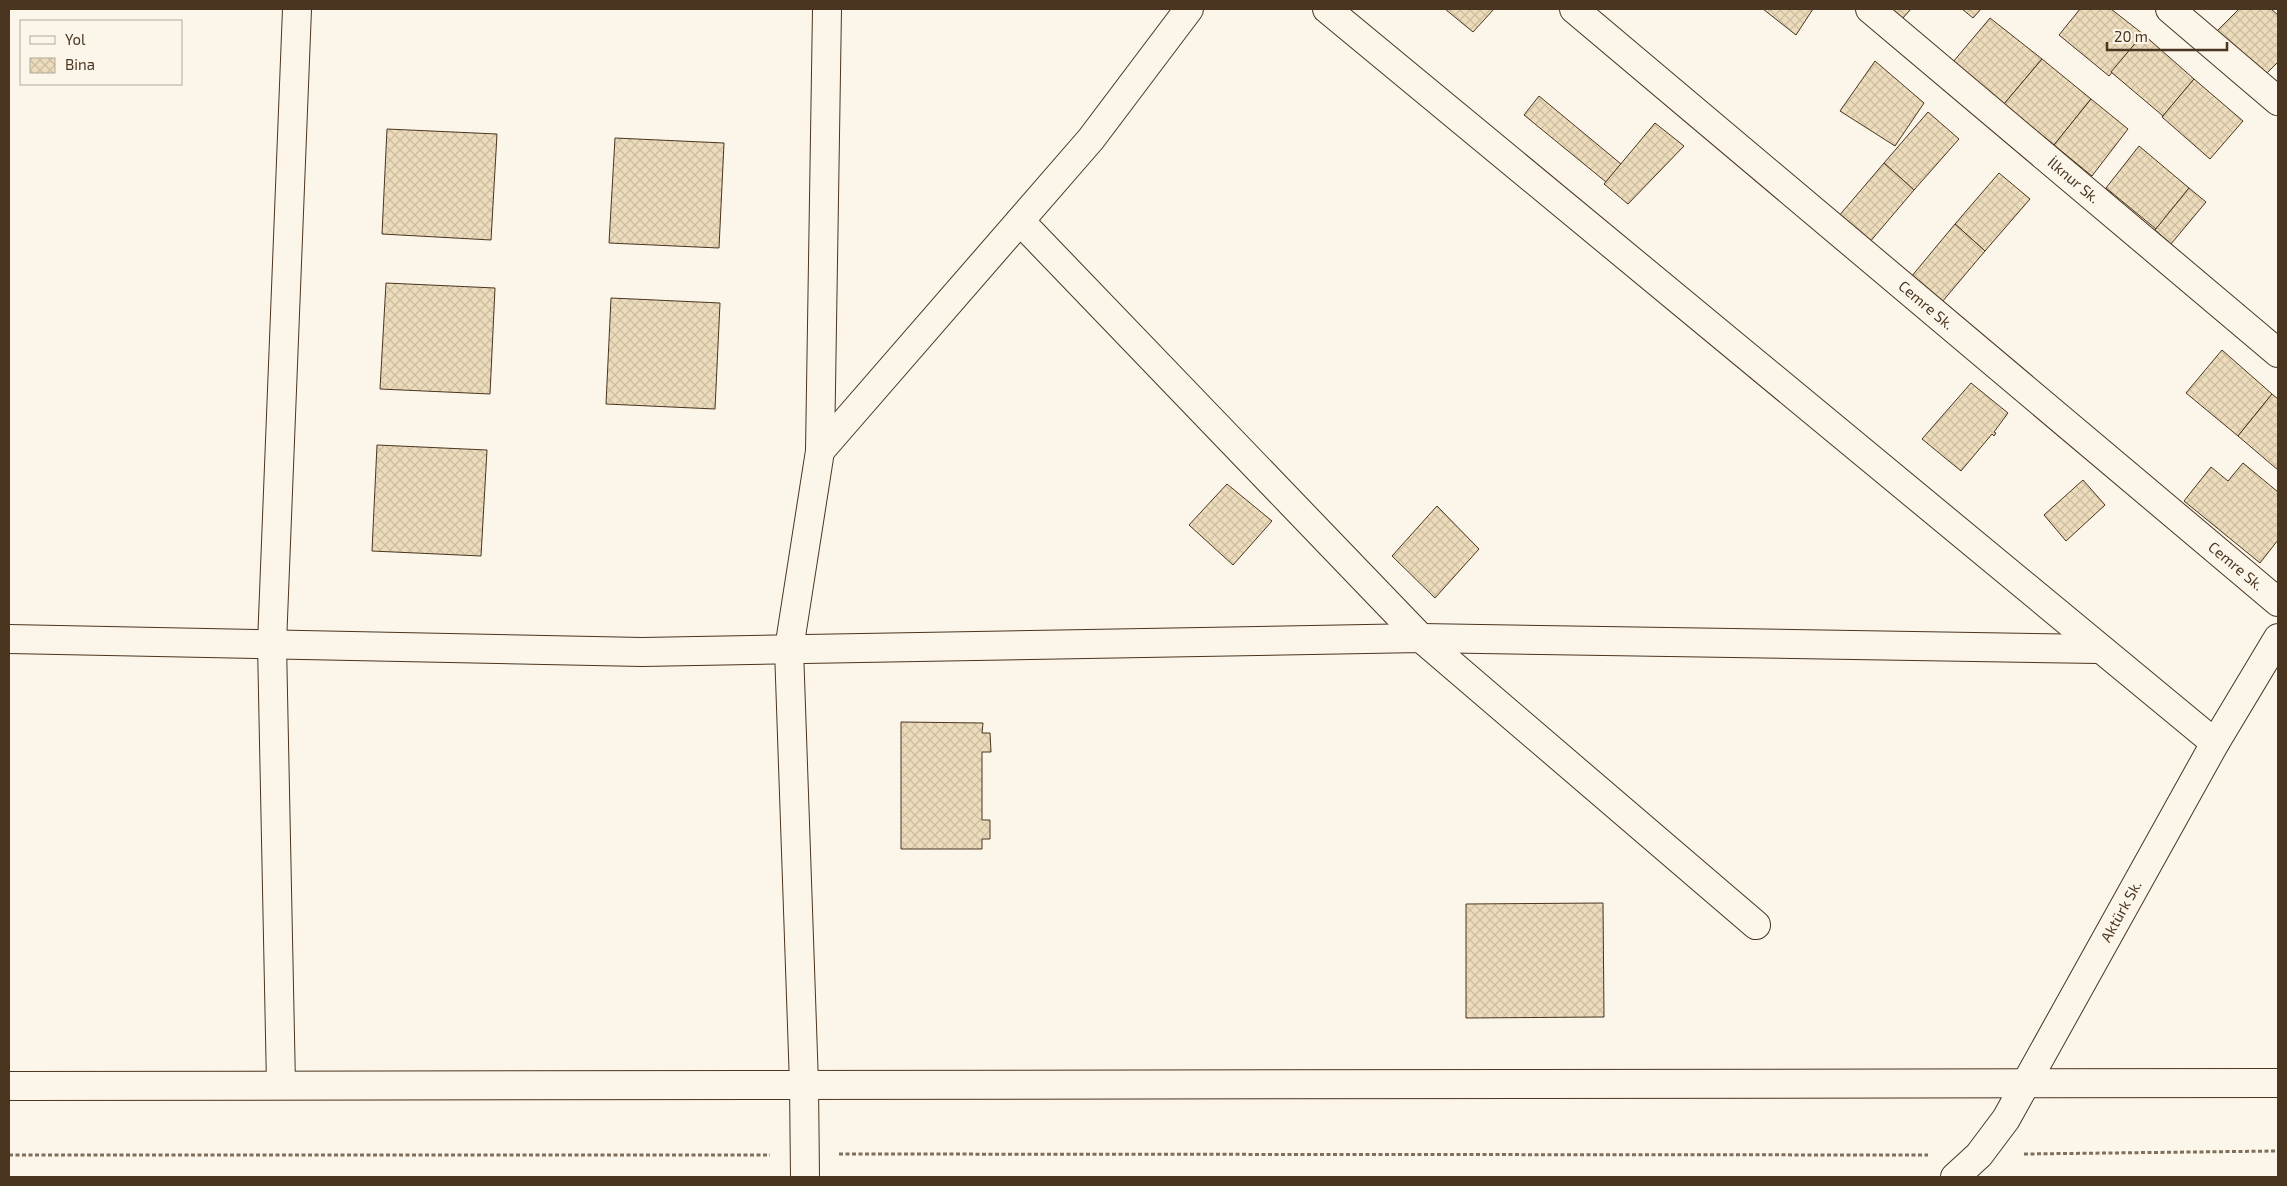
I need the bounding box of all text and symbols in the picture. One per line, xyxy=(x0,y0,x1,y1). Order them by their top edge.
legend xyxy=(20,20,182,85)
scale bar xyxy=(2107,20,2227,52)
text: 20 m xyxy=(2114,27,2148,45)
text: Yol xyxy=(65,30,86,48)
text: Bina xyxy=(65,55,95,73)
street label: İlknur Sk. xyxy=(2045,153,2103,207)
street label: Cemre Sk. xyxy=(1895,276,1958,333)
street label: Cemre Sk. xyxy=(2205,537,2267,594)
street label: Aktürk Sk. xyxy=(2096,877,2145,945)

